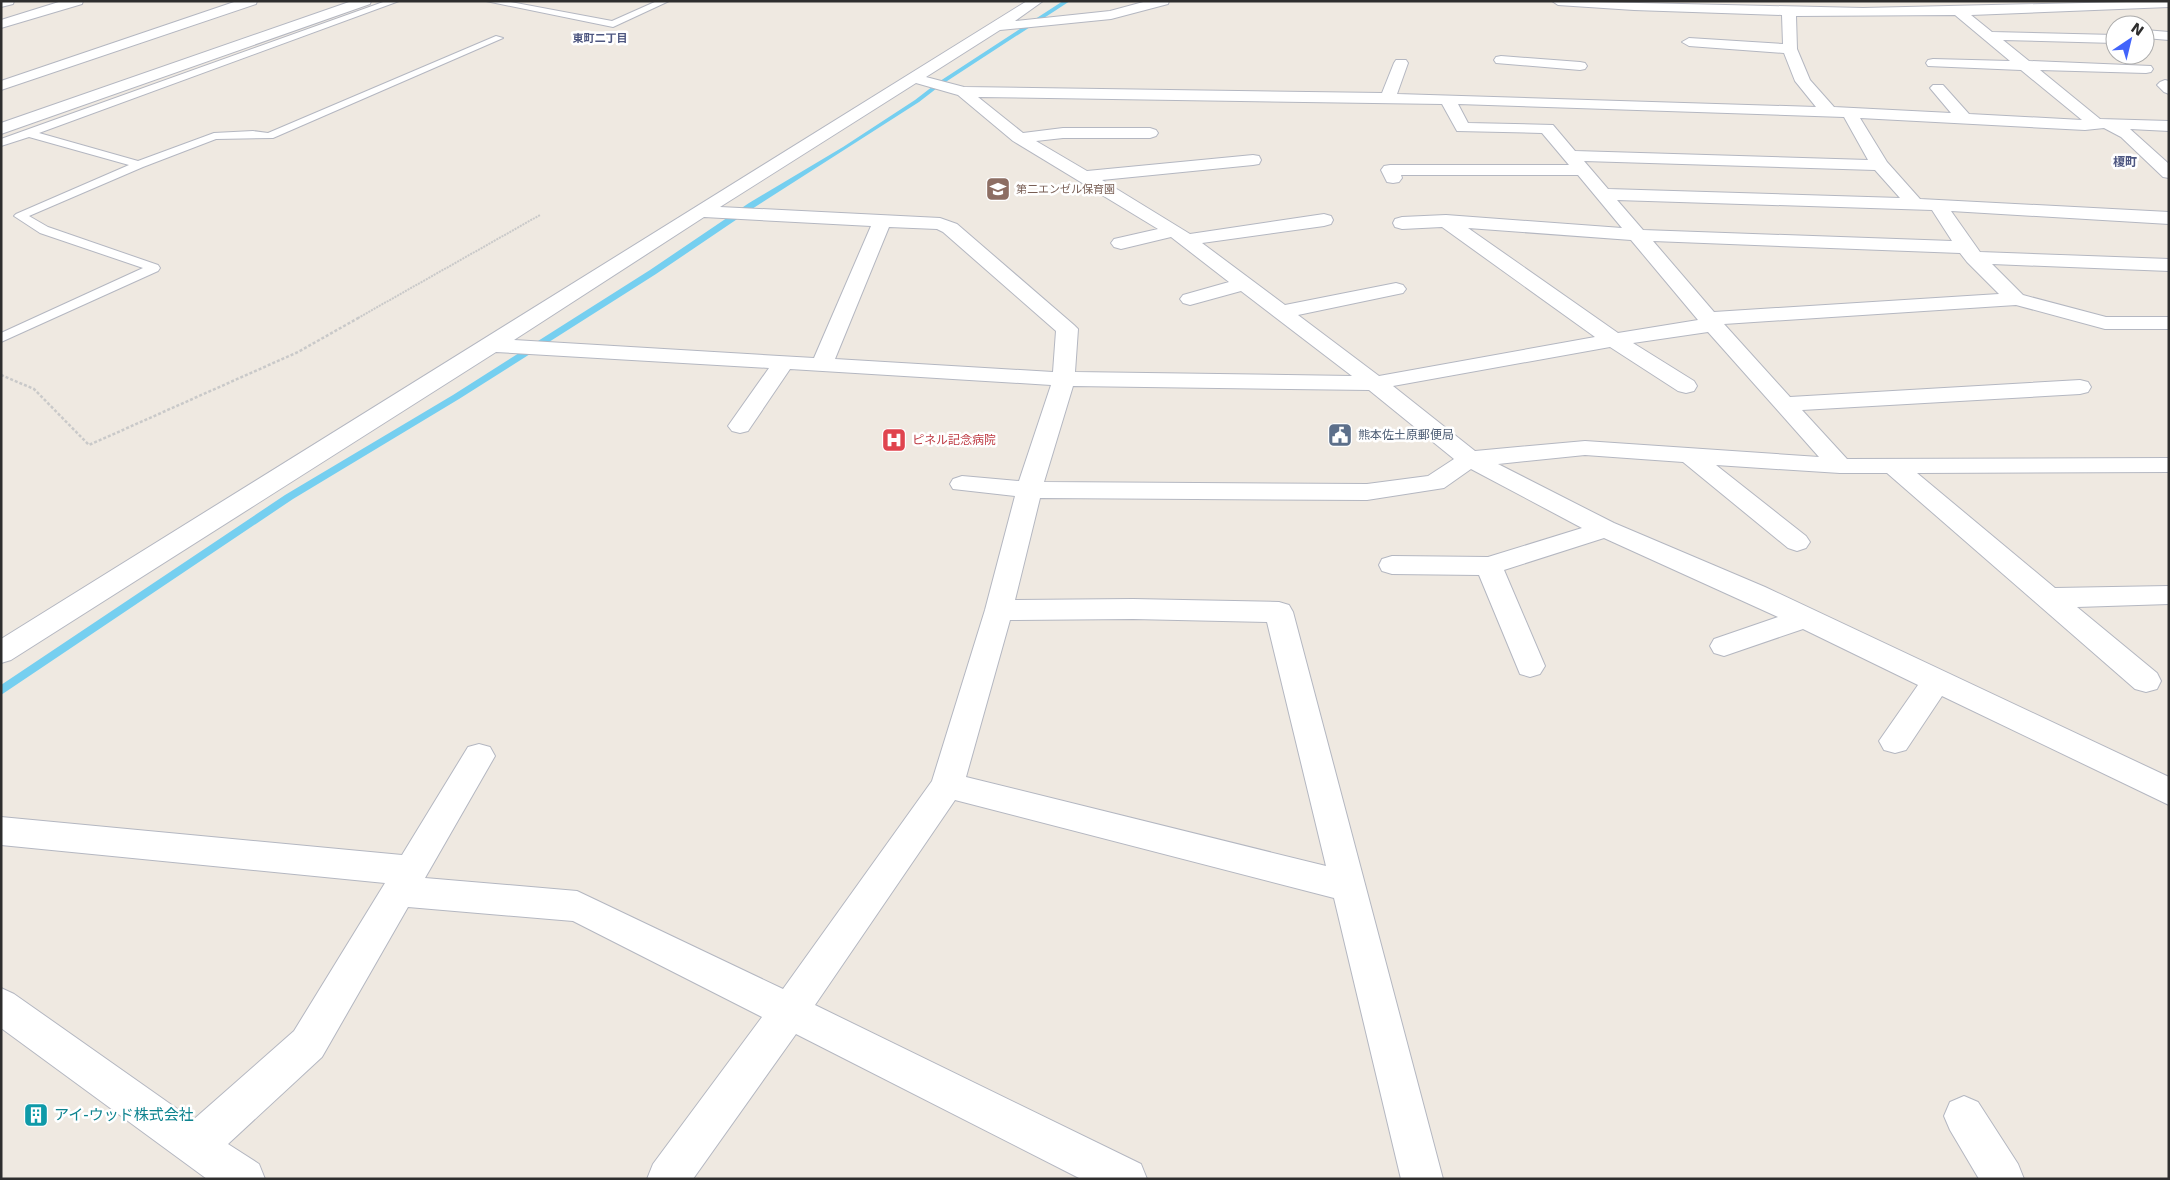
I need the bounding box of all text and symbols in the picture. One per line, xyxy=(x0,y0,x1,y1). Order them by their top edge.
north arrow xyxy=(2105,15,2155,65)
text: N xyxy=(2128,19,2147,39)
district label: 東町二丁目 xyxy=(573,32,628,45)
district label: 榎町 xyxy=(2113,155,2137,169)
school or university icon: 第二エンゼル保育園 xyxy=(985,176,1011,202)
place label: 第二エンゼル保育園 xyxy=(1016,183,1115,196)
public building icon: 熊本佐土原郵便局 xyxy=(1327,422,1353,448)
hospital icon: ピネル記念病院 xyxy=(881,427,907,453)
place label: 熊本佐土原郵便局 xyxy=(1358,428,1454,442)
place label: ピネル記念病院 xyxy=(912,433,996,447)
building icon: アイ-ウッド株式会社 xyxy=(23,1102,49,1128)
place label: アイ-ウッド株式会社 xyxy=(54,1106,194,1124)

